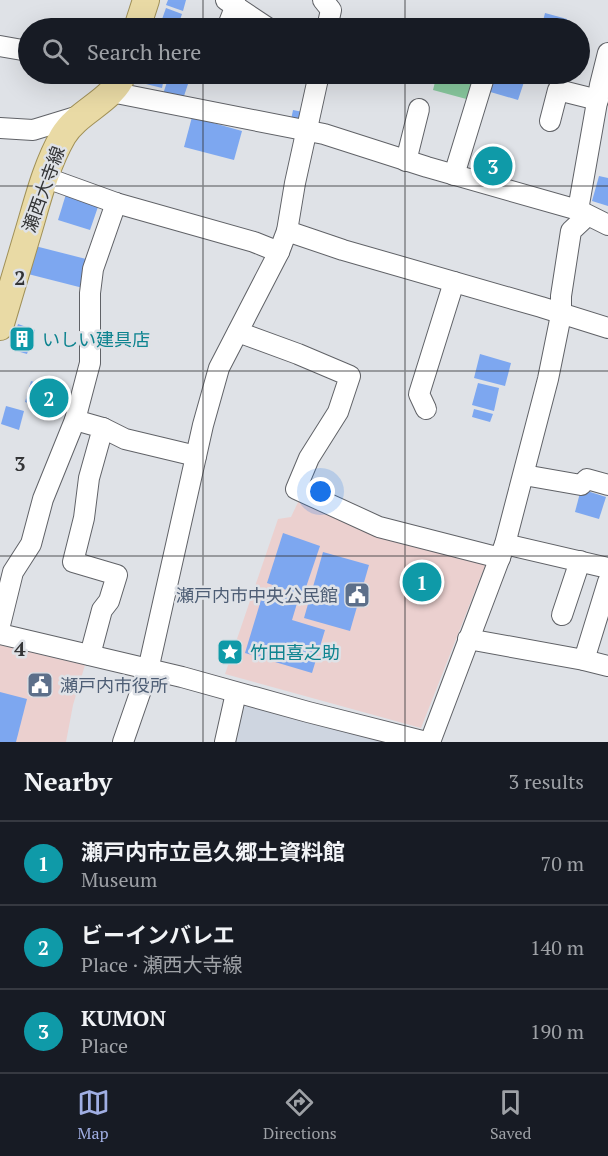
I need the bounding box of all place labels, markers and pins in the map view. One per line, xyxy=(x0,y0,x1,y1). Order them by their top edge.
pin: 3 xyxy=(474,144,512,188)
building icon: いしい建具店 xyxy=(7,324,37,354)
place label: いしい建具店 xyxy=(42,327,150,351)
pin: 2 xyxy=(29,376,68,420)
pin: 1 xyxy=(402,560,442,604)
public building icon: 瀬戸内市中央公民館 xyxy=(342,580,372,610)
place label: 瀬戸内市中央公民館 xyxy=(176,583,338,607)
place icon: 竹田喜之助 xyxy=(215,637,245,667)
place label: 竹田喜之助 xyxy=(250,640,340,664)
public building icon: 瀬戸内市役所 xyxy=(25,670,55,700)
place label: 瀬戸内市役所 xyxy=(60,673,168,697)

